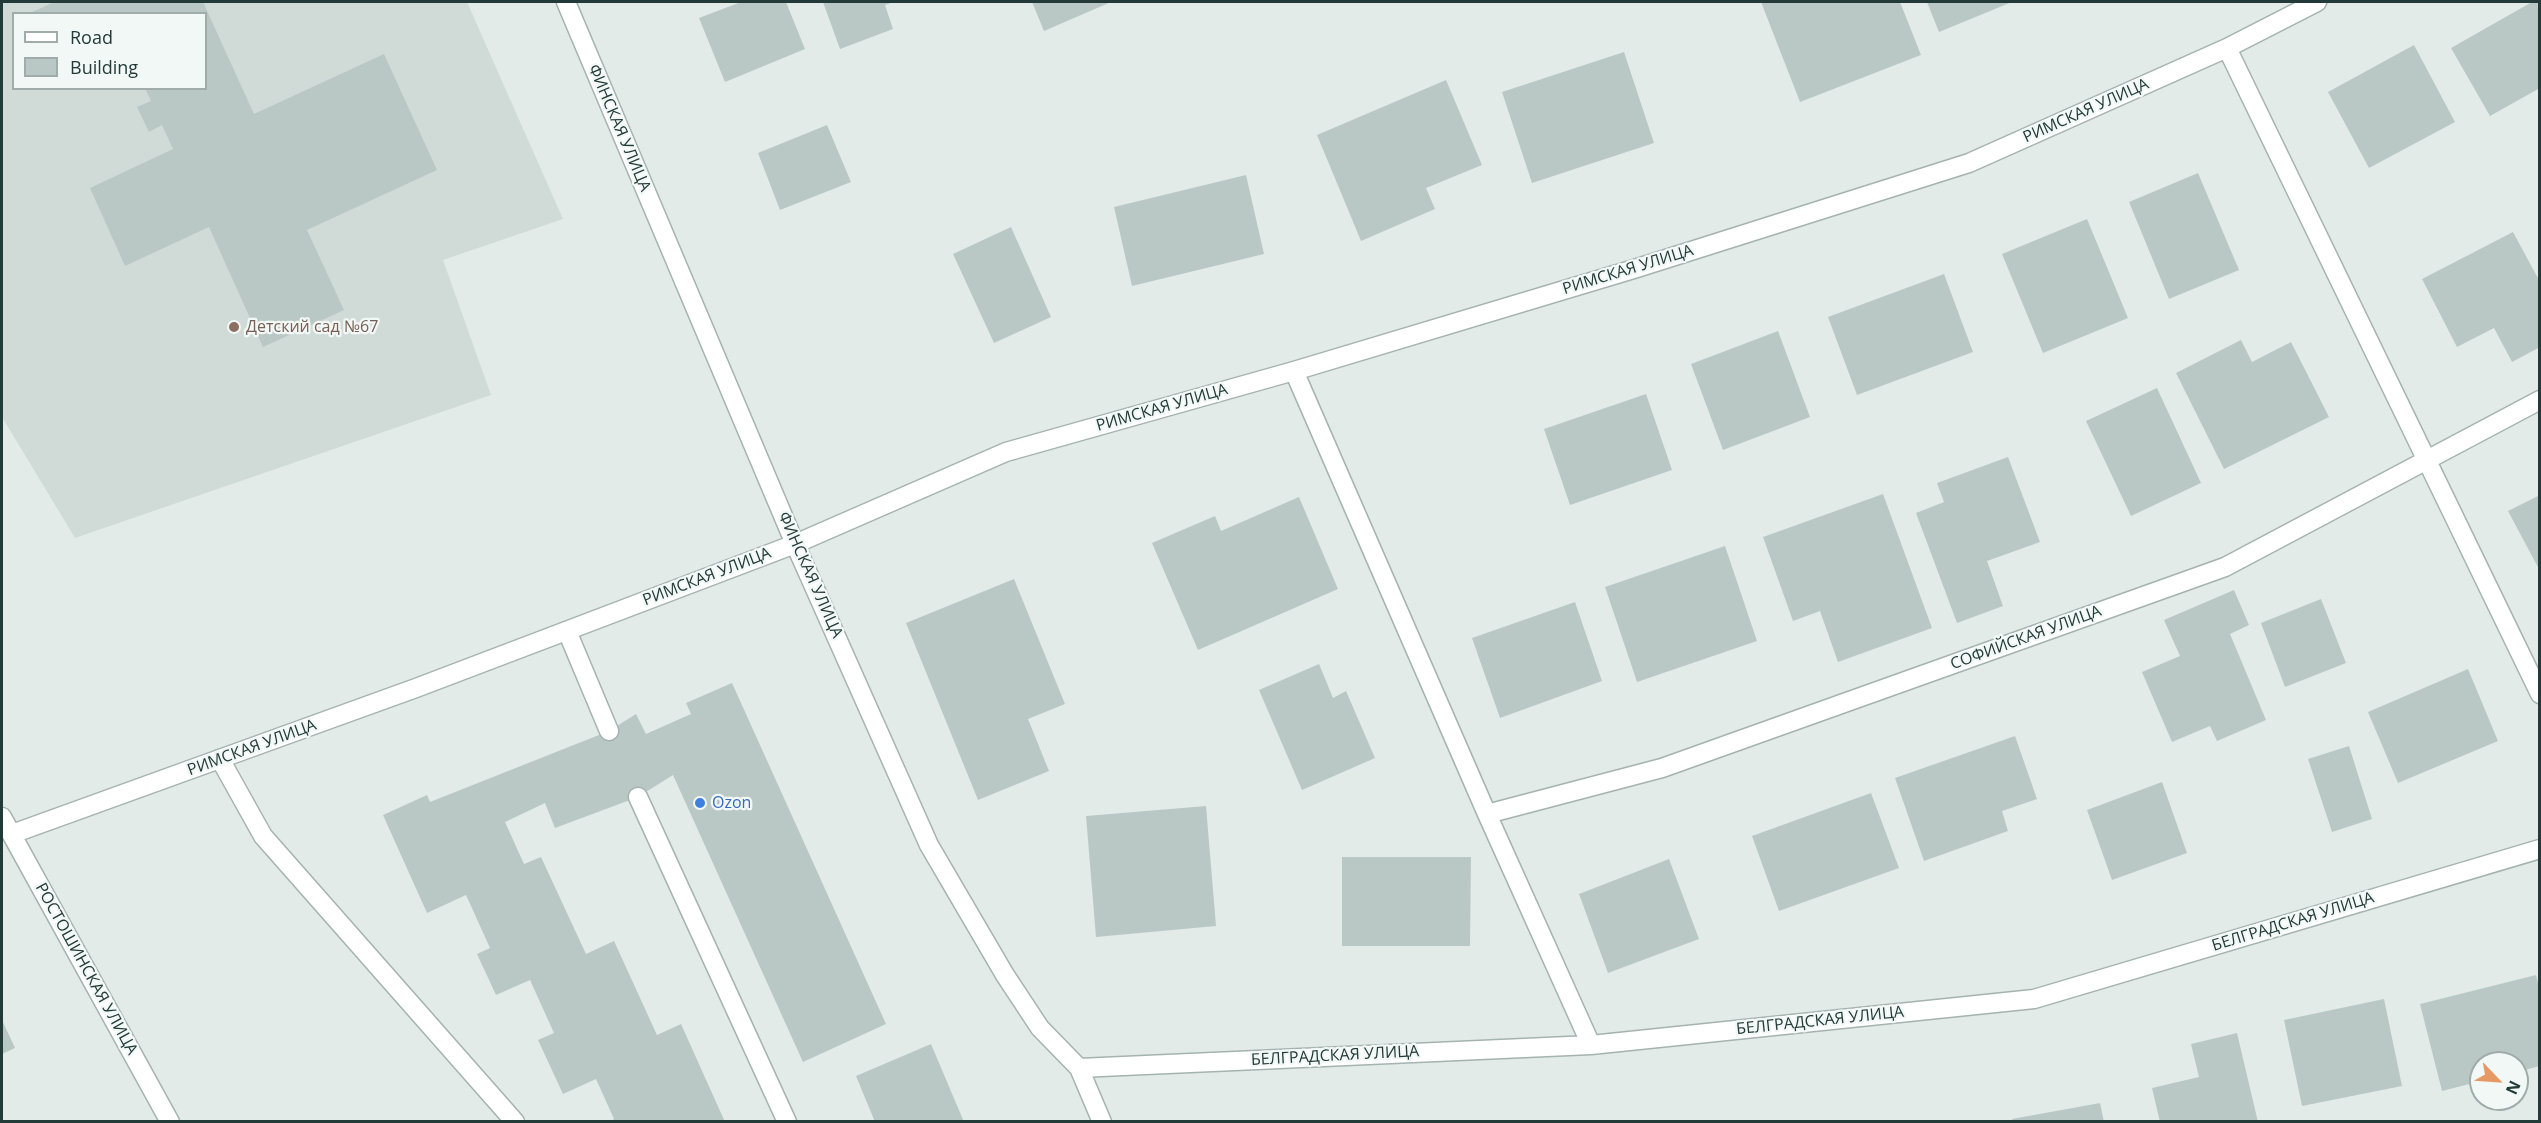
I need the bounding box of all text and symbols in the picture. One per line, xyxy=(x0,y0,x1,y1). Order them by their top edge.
legend xyxy=(12,12,207,90)
text: Road xyxy=(70,25,113,49)
text: Building xyxy=(70,55,138,79)
street label: ФИНСКАЯ УЛИЦА xyxy=(584,62,654,194)
street label: РИМСКАЯ УЛИЦА xyxy=(2020,75,2152,147)
street label: РИМСКАЯ УЛИЦА xyxy=(1560,241,1696,299)
place label: Детский сад №67 xyxy=(246,317,378,337)
marker: Детский сад №67 xyxy=(227,320,241,334)
street label: РИМСКАЯ УЛИЦА xyxy=(1094,380,1230,436)
street label: ФИНСКАЯ УЛИЦА xyxy=(774,509,846,641)
street label: РИМСКАЯ УЛИЦА xyxy=(640,544,774,610)
street label: СОФИЙСКАЯ УЛИЦА xyxy=(1948,602,2104,674)
street label: РИМСКАЯ УЛИЦА xyxy=(185,716,319,780)
place label: Ozon xyxy=(712,793,751,813)
marker: Ozon xyxy=(693,796,707,810)
street label: РОСТОШИНСКАЯ УЛИЦА xyxy=(31,880,141,1058)
street label: БЕЛГРАДСКАЯ УЛИЦА xyxy=(2210,888,2376,956)
street label: БЕЛГРАДСКАЯ УЛИЦА xyxy=(1735,1003,1905,1039)
street label: БЕЛГРАДСКАЯ УЛИЦА xyxy=(1250,1042,1420,1070)
north arrow xyxy=(2469,1051,2529,1111)
text: N xyxy=(2501,1077,2526,1098)

